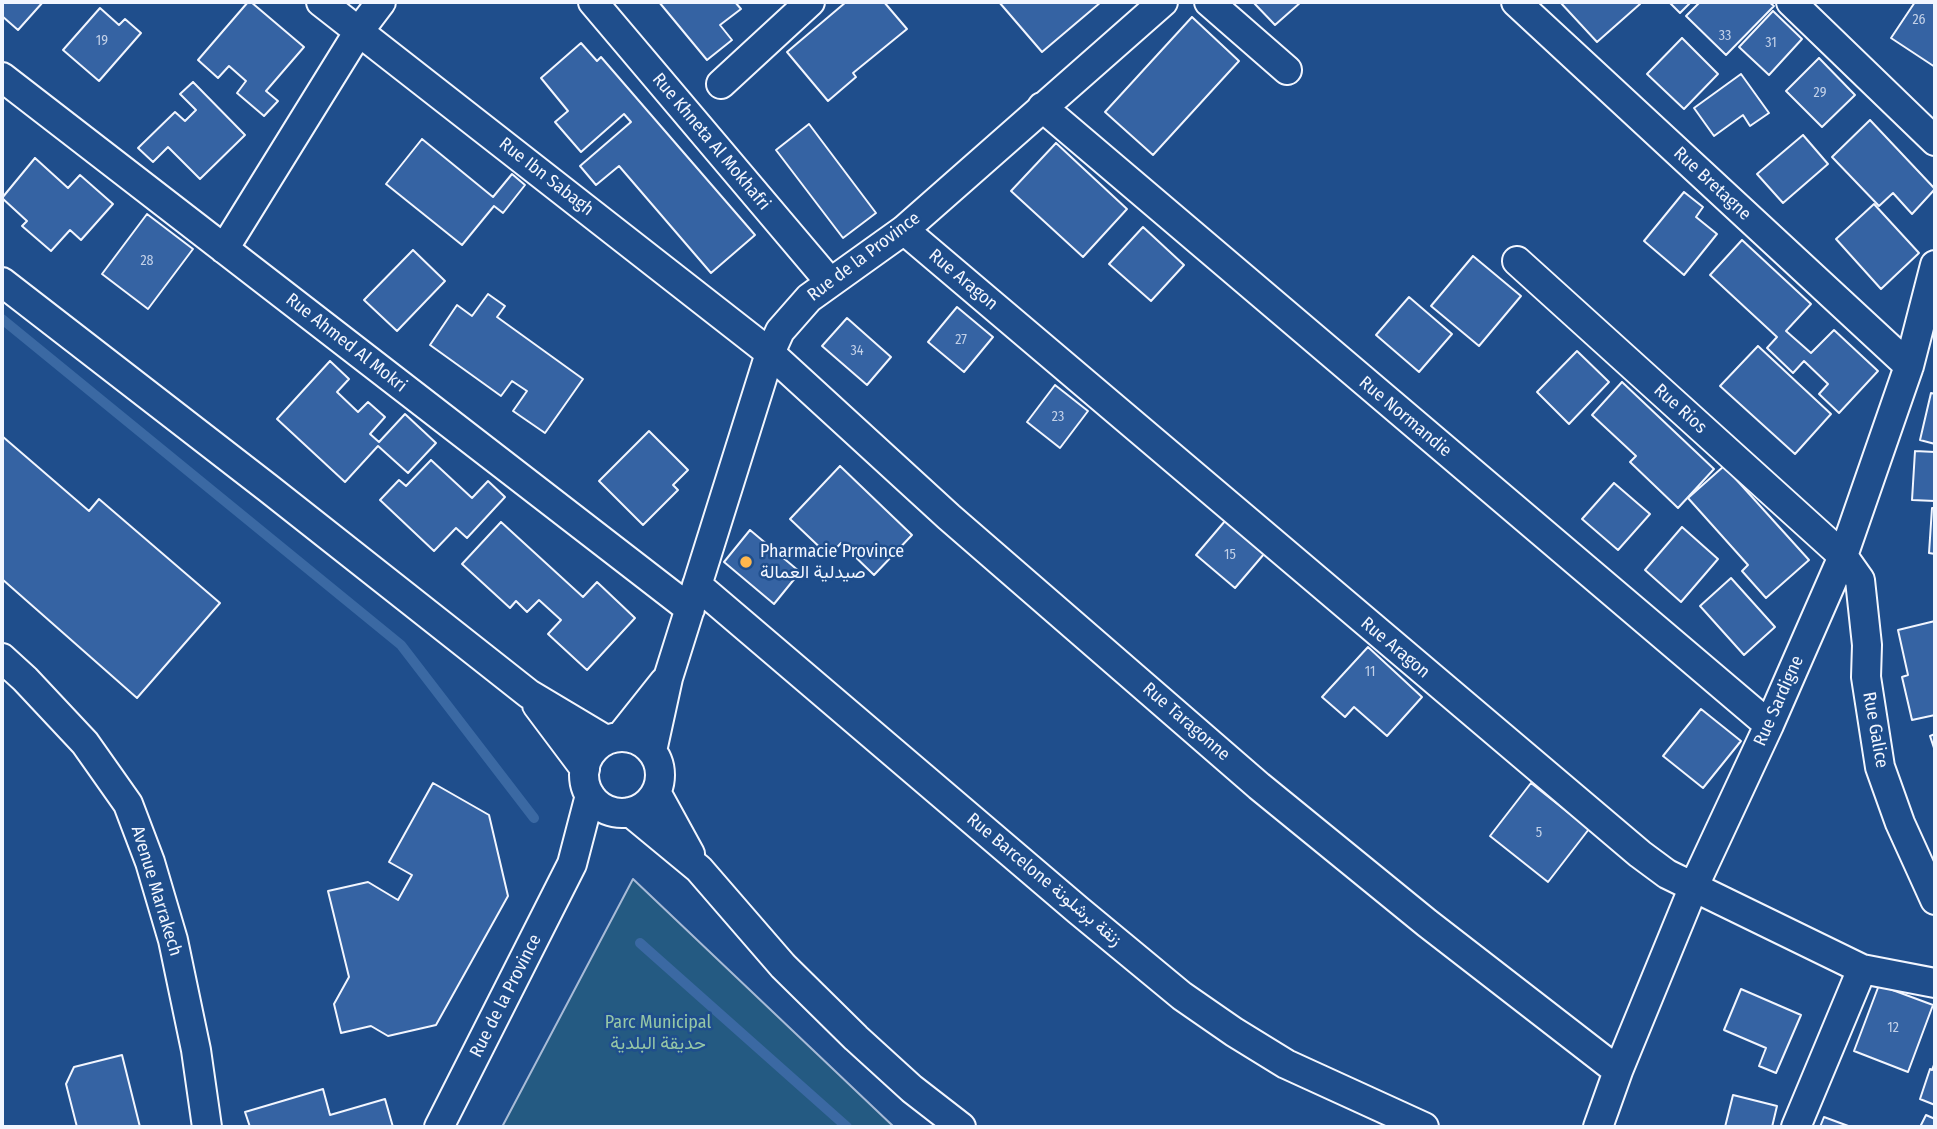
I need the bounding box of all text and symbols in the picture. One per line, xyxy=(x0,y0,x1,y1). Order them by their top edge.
house number: 26 xyxy=(1912,12,1926,28)
house number: 33 xyxy=(1719,28,1731,44)
house number: 19 xyxy=(96,33,108,49)
house number: 31 xyxy=(1765,35,1777,51)
street label: Rue Khneta Al Mokhafri xyxy=(647,69,775,215)
house number: 29 xyxy=(1814,85,1826,101)
street label: Rue Ibn Sabagh xyxy=(494,133,598,221)
street label: Rue Bretagne xyxy=(1669,143,1755,225)
street label: Rue de la Province xyxy=(803,208,925,306)
street label: Rue Aragon xyxy=(924,245,1002,315)
house number: 28 xyxy=(140,253,154,269)
street label: Rue Ahmed Al Mokri xyxy=(281,289,411,397)
house number: 27 xyxy=(955,332,967,348)
house number: 34 xyxy=(850,343,864,359)
street label: Rue Normandie xyxy=(1354,372,1456,462)
street label: Rue Rios xyxy=(1649,380,1711,438)
house number: 23 xyxy=(1052,409,1064,425)
place label: Pharmacie Province صيدلية العمالة xyxy=(760,541,904,584)
house number: 15 xyxy=(1224,547,1236,563)
marker: Pharmacie Province صيدلية العمالة xyxy=(738,554,754,570)
street label: Rue Aragon xyxy=(1356,613,1434,683)
street label: Rue Sardigne xyxy=(1749,652,1809,750)
house number: 11 xyxy=(1365,664,1375,680)
street label: Rue Taragonne xyxy=(1138,678,1234,766)
street label: Rue Galice xyxy=(1858,690,1892,770)
street label: Rue Barcelone زنقة برشلونة xyxy=(962,809,1126,951)
street label: Avenue Marrakech xyxy=(126,823,186,959)
house number: 5 xyxy=(1536,825,1542,841)
street label: Rue de la Province xyxy=(466,931,546,1061)
park label: Parc Municipal حديقة البلدية xyxy=(605,1012,711,1054)
house number: 12 xyxy=(1887,1020,1899,1036)

